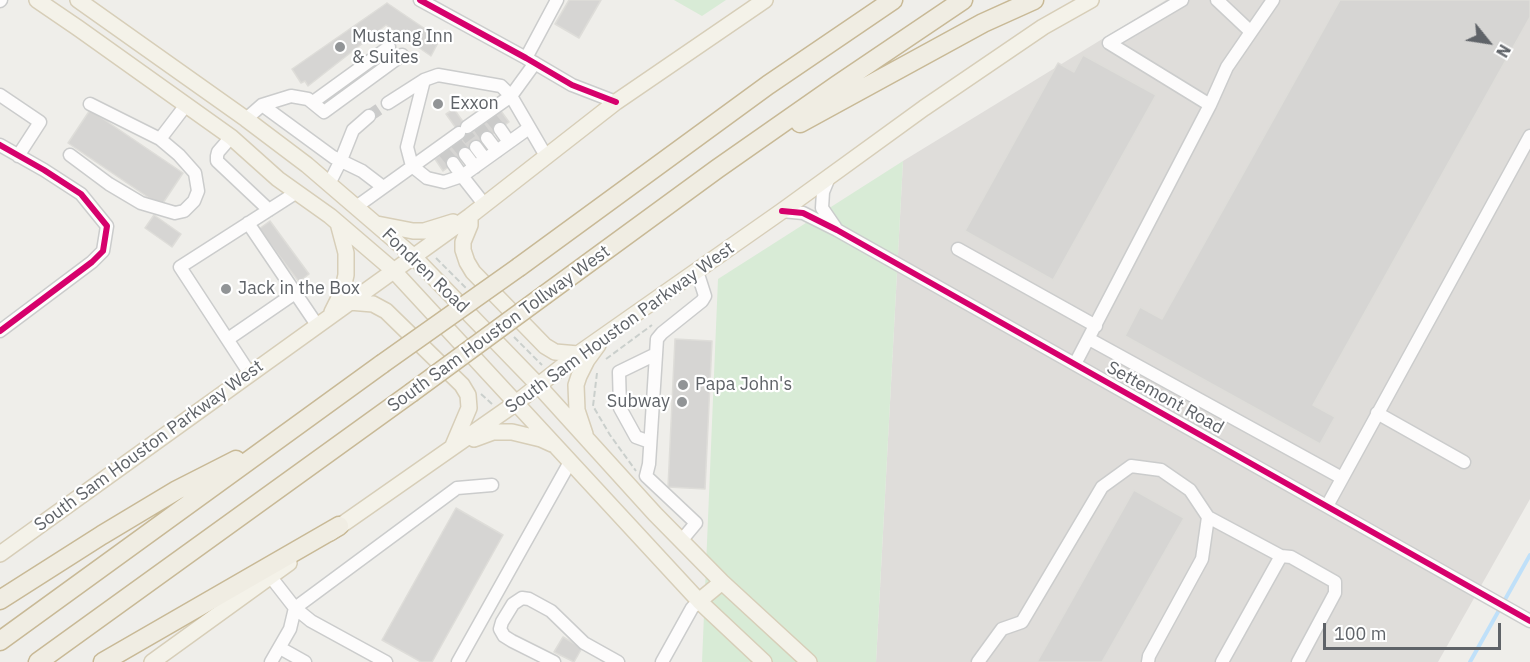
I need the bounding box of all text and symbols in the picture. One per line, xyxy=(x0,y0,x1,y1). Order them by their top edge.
north arrow xyxy=(1458,12,1518,72)
place label: Mustang Inn & Suites xyxy=(352,26,453,68)
marker: Mustang Inn & Suites xyxy=(333,40,347,54)
text: N xyxy=(1492,41,1515,61)
place label: Exxon xyxy=(450,93,499,115)
marker: Exxon xyxy=(431,97,445,111)
street label: Fondren Road xyxy=(377,224,473,318)
street label: South Sam Houston Parkway West xyxy=(501,238,739,418)
street label: South Sam Houston Tollway West xyxy=(383,241,615,417)
place label: Jack in the Box xyxy=(238,278,360,300)
marker: Jack in the Box xyxy=(219,282,233,296)
street label: South Sam Houston Parkway West xyxy=(30,356,268,536)
street label: Settemont Road xyxy=(1103,357,1227,439)
place label: Papa John's xyxy=(695,374,792,396)
marker: Papa John's xyxy=(676,378,690,392)
place label: Subway xyxy=(607,391,670,413)
marker: Subway xyxy=(675,395,689,409)
scale bar xyxy=(1326,611,1504,649)
text: 100 m xyxy=(1334,622,1386,645)

